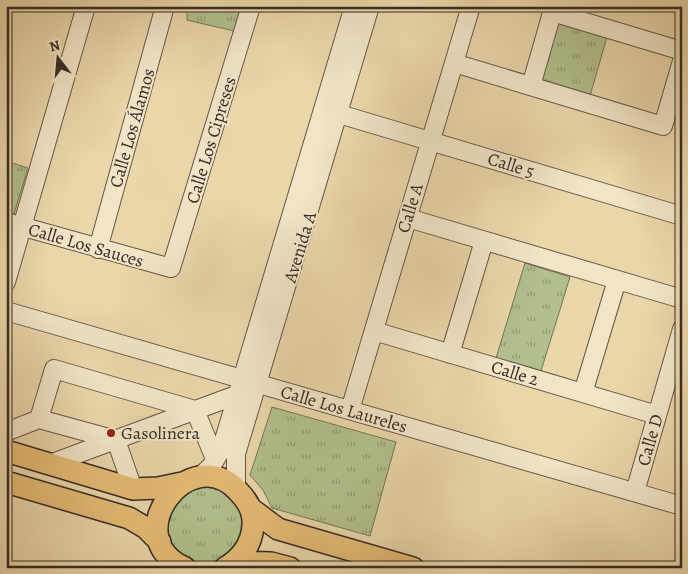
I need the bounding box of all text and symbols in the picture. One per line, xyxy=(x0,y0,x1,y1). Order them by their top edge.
north arrow xyxy=(32,32,82,82)
text: N xyxy=(47,35,62,57)
street label: Calle Los Álamos xyxy=(104,66,160,190)
street label: Calle Los Cipreses xyxy=(180,73,242,207)
street label: Calle 5 xyxy=(485,147,537,183)
street label: Calle A xyxy=(391,180,429,236)
street label: Avenida A xyxy=(278,208,322,286)
street label: Calle Los Sauces xyxy=(26,217,146,273)
street label: Calle 2 xyxy=(488,354,542,392)
street label: Calle Los Laureles xyxy=(278,379,410,439)
street label: Calle D xyxy=(631,411,669,469)
place label: Gasolinera xyxy=(121,421,201,445)
marker: Gasolinera xyxy=(105,427,117,439)

